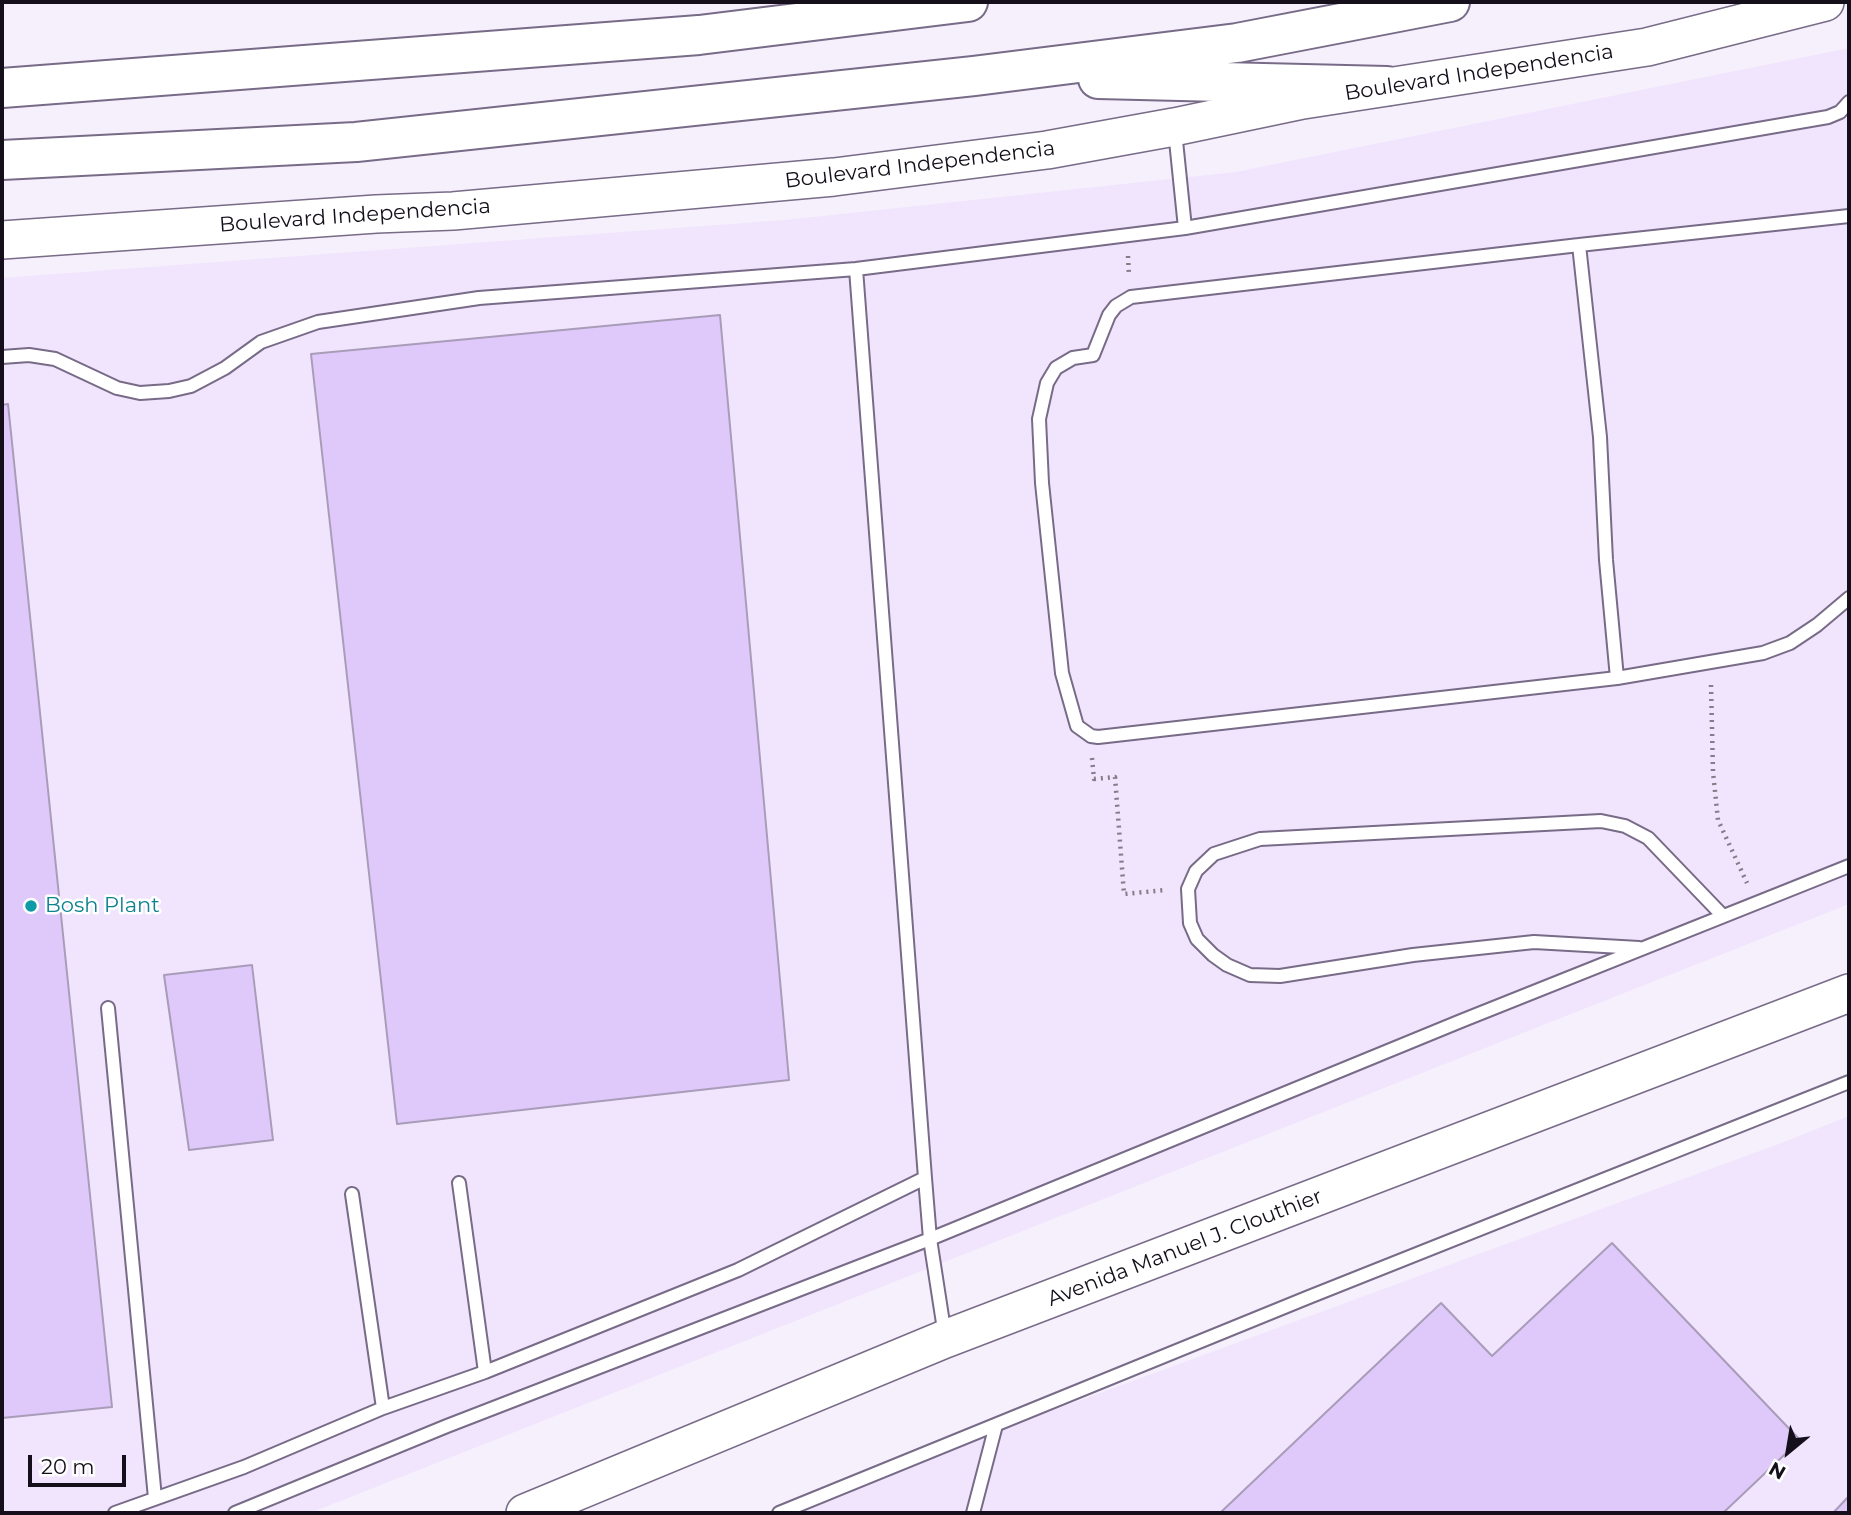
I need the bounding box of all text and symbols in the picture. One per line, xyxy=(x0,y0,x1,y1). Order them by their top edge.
street label: Boulevard Independencia xyxy=(1343,39,1615,107)
street label: Boulevard Independencia xyxy=(784,136,1056,194)
street label: Boulevard Independencia xyxy=(219,194,491,238)
place label: Bosh Plant xyxy=(45,893,160,919)
marker: Bosh Plant xyxy=(23,898,39,914)
street label: Avenida Manuel J. Clouthier xyxy=(1044,1184,1326,1312)
north arrow xyxy=(1753,1417,1823,1487)
scale bar xyxy=(32,1442,130,1486)
text: 20 m xyxy=(41,1454,95,1479)
text: N xyxy=(1765,1457,1790,1484)

